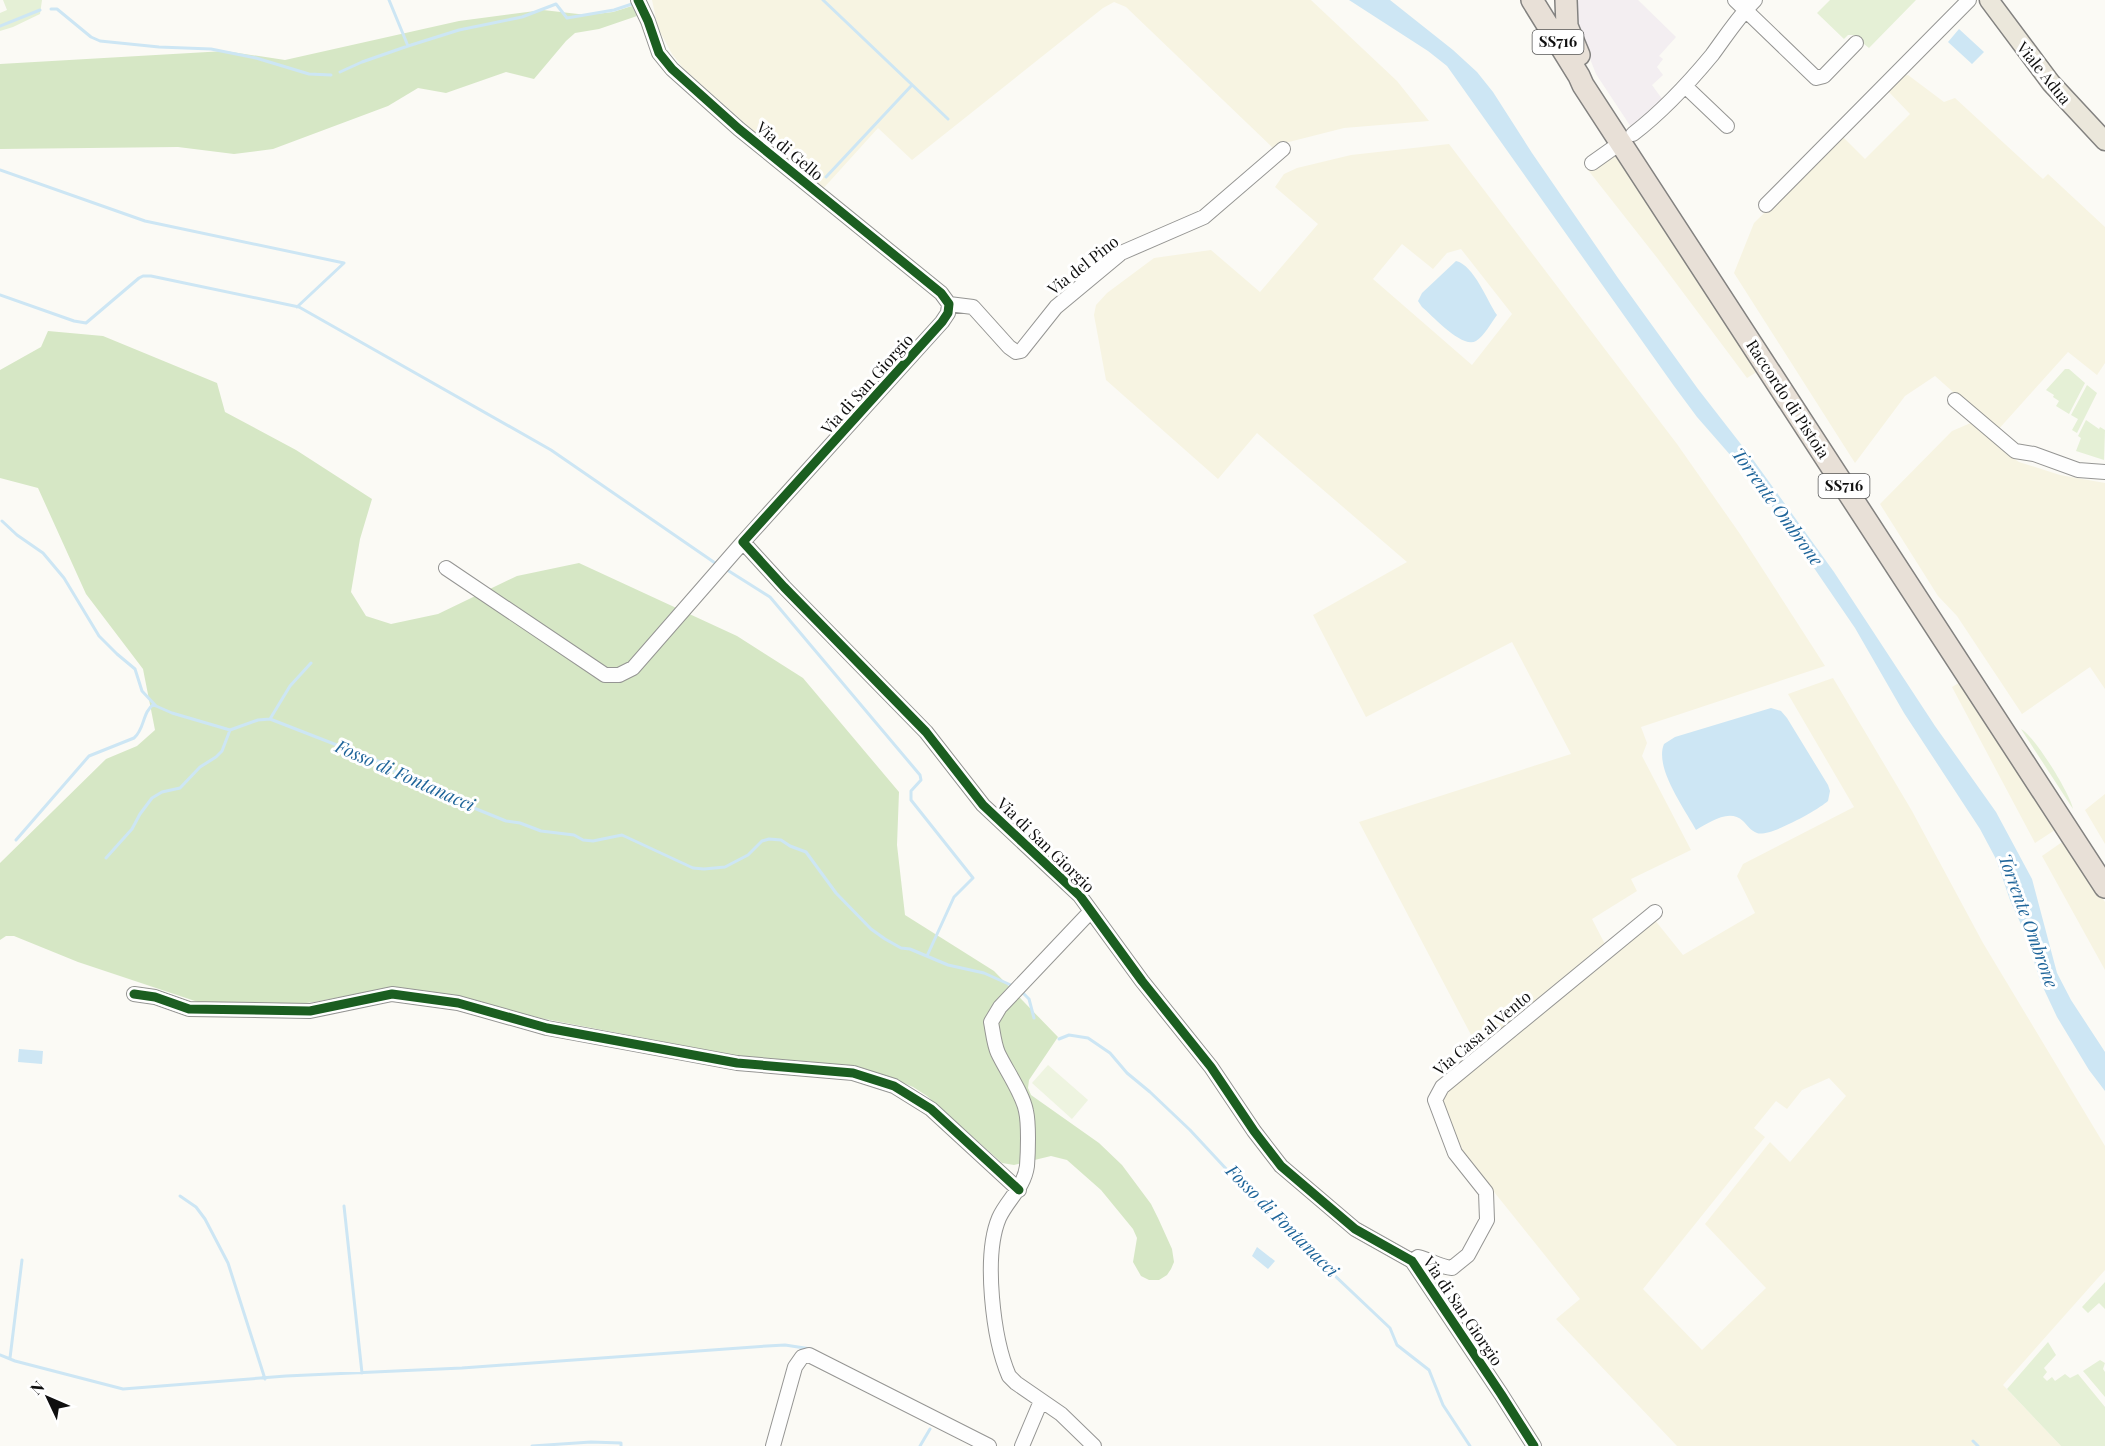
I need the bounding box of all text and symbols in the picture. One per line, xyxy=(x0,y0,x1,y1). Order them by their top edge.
road number: SS716 xyxy=(1532,30,1584,54)
street label: Viale Adua xyxy=(2012,36,2076,108)
street label: Via di Gello xyxy=(752,116,828,185)
street label: Via del Pino xyxy=(1042,230,1123,299)
street label: Via di San Giorgio xyxy=(815,329,917,439)
street label: Raccordo di Pistoia xyxy=(1742,335,1835,462)
water label: Torrente Ombrone xyxy=(1727,442,1829,571)
road number: SS716 xyxy=(1818,474,1870,498)
water label: Fosso di Fontanacci xyxy=(331,733,479,817)
street label: Via di San Giorgio xyxy=(992,792,1100,897)
water label: Torrente Ombrone xyxy=(1994,850,2064,991)
street label: Via Casa al Vento xyxy=(1428,985,1535,1080)
water label: Fosso di Fontanacci xyxy=(1220,1158,1345,1282)
street label: Via di San Giorgio xyxy=(1418,1251,1508,1370)
north arrow xyxy=(18,1368,78,1428)
text: N xyxy=(25,1375,49,1399)

